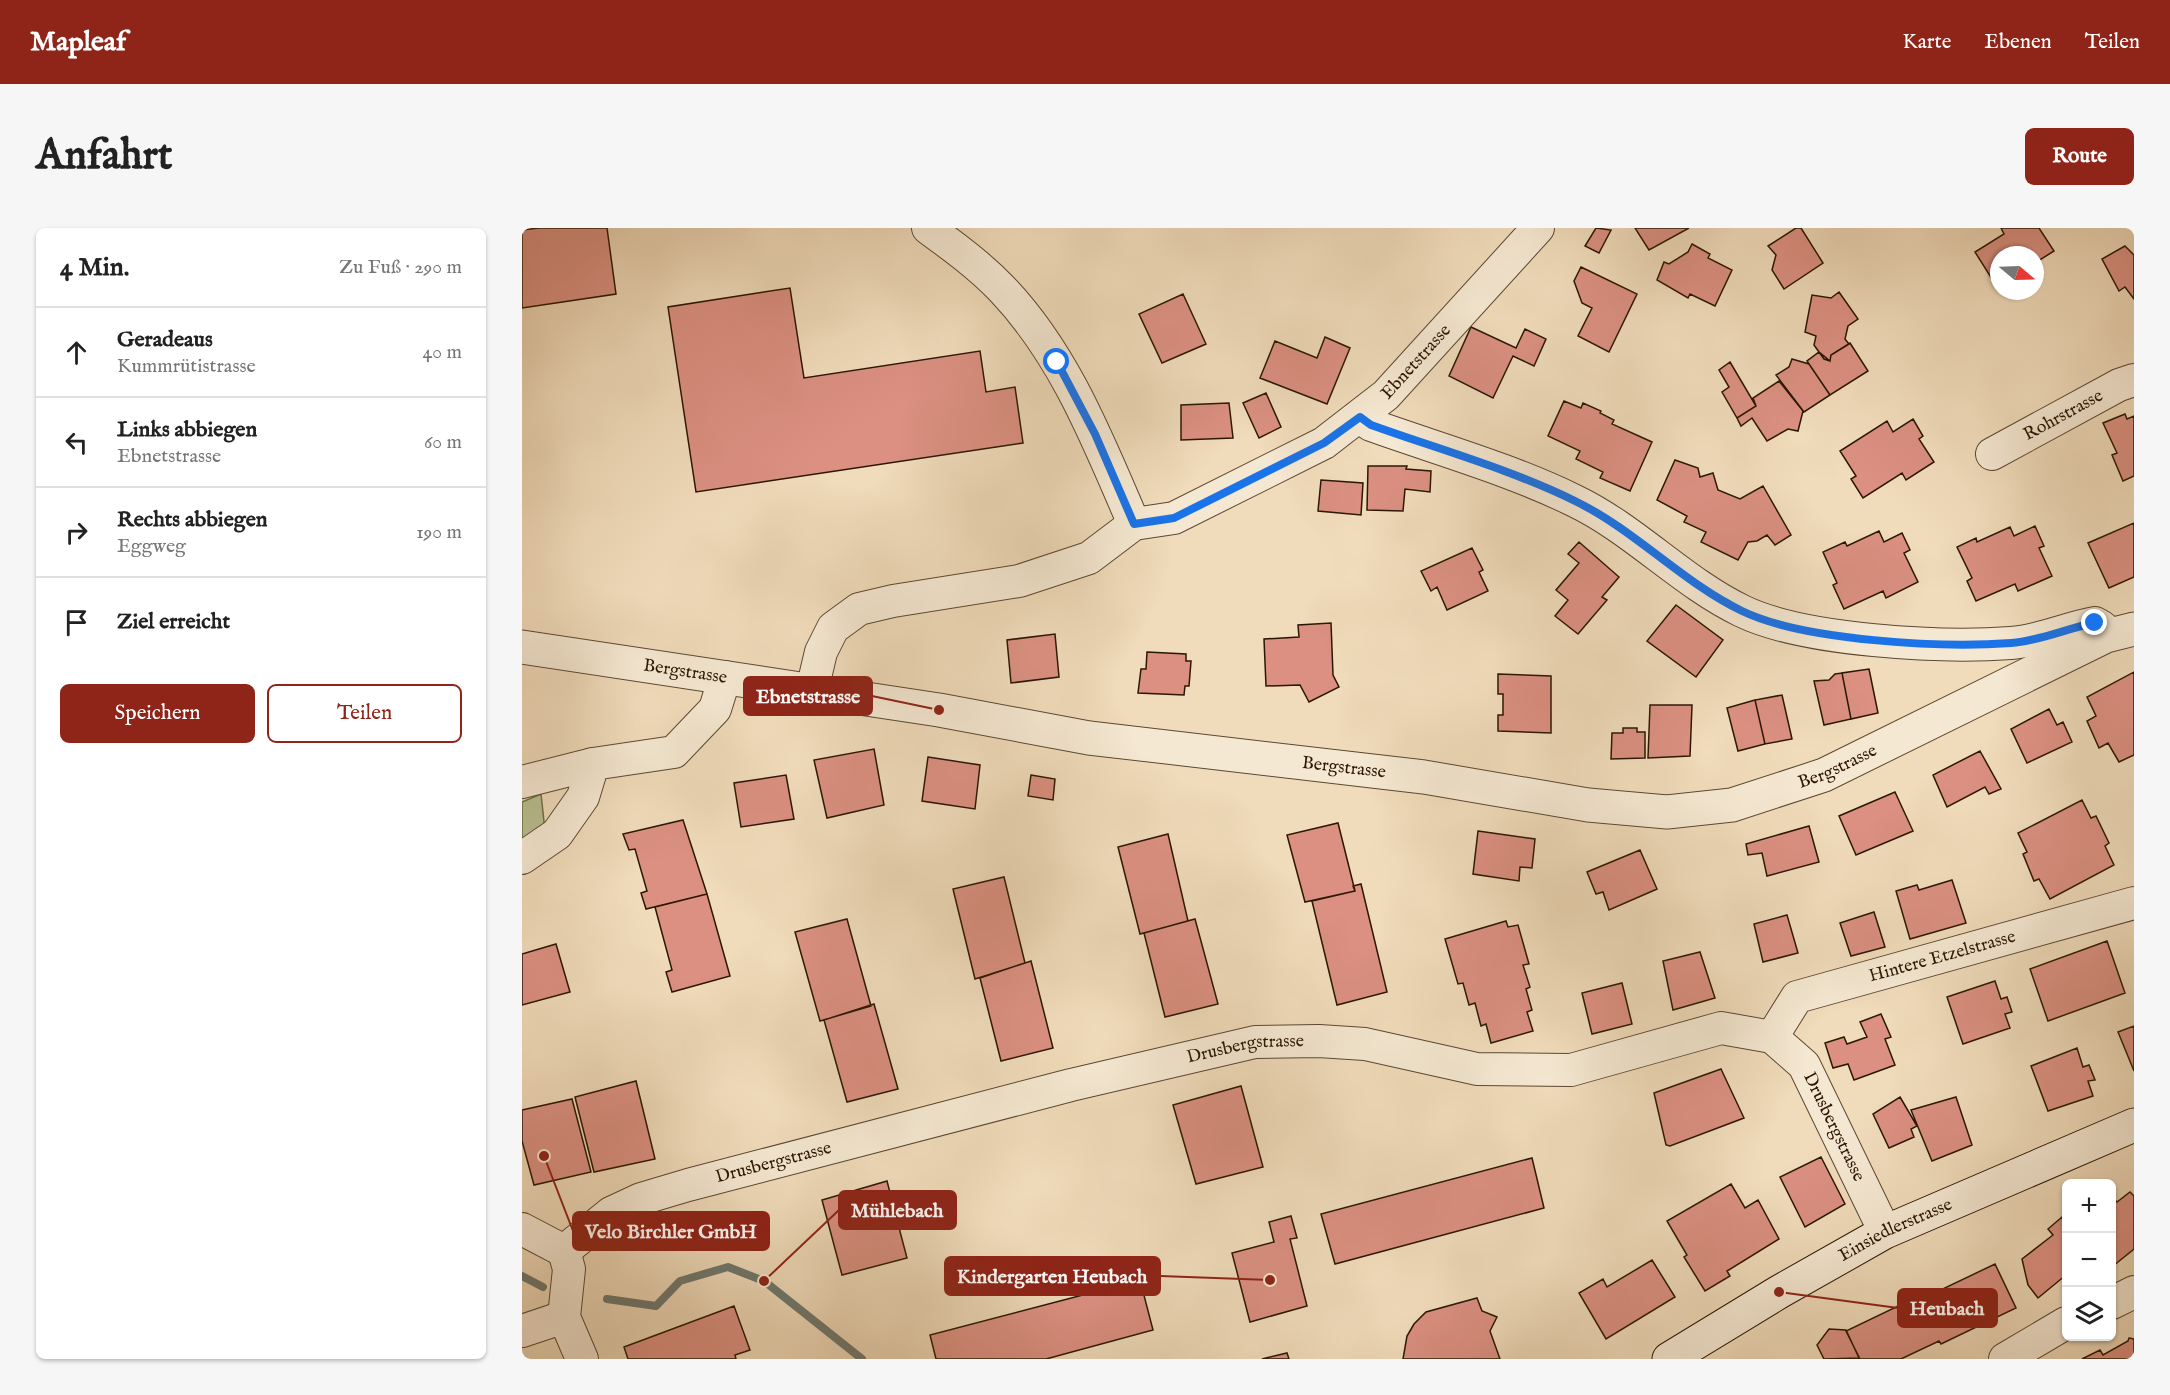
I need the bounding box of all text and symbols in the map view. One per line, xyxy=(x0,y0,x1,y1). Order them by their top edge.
text: Mapleaf xyxy=(30,25,126,60)
text: Karte xyxy=(1903,29,1951,56)
text: Ebenen xyxy=(1984,29,2052,56)
text: Teilen xyxy=(2085,29,2140,56)
button: Route xyxy=(2025,128,2134,185)
text: Anfahrt xyxy=(36,130,172,183)
north arrow xyxy=(1990,246,2044,300)
text: 4 Min. xyxy=(60,251,129,284)
text: Zu Fuß · 290 m xyxy=(339,255,462,280)
street label: Ebnetstrasse xyxy=(1376,319,1456,404)
text: Geradeaus xyxy=(117,326,213,354)
icon: ahead xyxy=(60,336,93,369)
text: 40 m xyxy=(423,340,462,365)
route start xyxy=(1043,348,1069,374)
text: Kummrütistrasse xyxy=(117,354,256,379)
street label: Rohrstrasse xyxy=(2019,384,2107,446)
text: Links abbiegen xyxy=(117,416,257,444)
icon: left xyxy=(60,426,93,459)
text: 60 m xyxy=(424,430,462,455)
text: Ebnetstrasse xyxy=(117,444,221,469)
text: Rechts abbiegen xyxy=(117,506,267,534)
icon: right xyxy=(60,516,93,549)
text: 190 m xyxy=(416,520,462,545)
text: Eggweg xyxy=(117,534,186,559)
icon: arrive xyxy=(60,606,93,639)
text: Ziel erreicht xyxy=(117,608,230,636)
route end xyxy=(2081,609,2107,635)
street label: Bergstrasse xyxy=(642,654,729,689)
callout: Ebnetstrasse xyxy=(744,677,872,715)
button: Speichern xyxy=(60,684,255,743)
button: Teilen xyxy=(267,684,462,743)
text: Ebnetstrasse xyxy=(756,685,861,710)
street label: Bergstrasse xyxy=(1795,739,1881,794)
street label: Bergstrasse xyxy=(1301,751,1387,784)
street label: Hintere Etzelstrasse xyxy=(1866,925,2018,988)
street label: Drusbergstrasse xyxy=(1184,1030,1304,1069)
street label: Drusbergstrasse xyxy=(1798,1068,1870,1185)
street label: Drusbergstrasse xyxy=(713,1137,834,1189)
map controls xyxy=(2062,1179,2116,1341)
button: + xyxy=(2062,1179,2116,1233)
callout: Mühlebach xyxy=(839,1191,956,1229)
street label: Einsiedlerstrasse xyxy=(1835,1193,1956,1267)
text: Mühlebach xyxy=(851,1199,944,1224)
callout: Velo Birchler GmbH xyxy=(573,1212,769,1250)
text: Velo Birchler GmbH xyxy=(584,1220,757,1245)
button: − xyxy=(2062,1233,2116,1287)
callout: Kindergarten Heubach xyxy=(945,1257,1160,1295)
text: Kindergarten Heubach xyxy=(957,1265,1148,1290)
button: layers xyxy=(2062,1287,2116,1341)
callout: Heubach xyxy=(1898,1289,1997,1327)
text: Heubach xyxy=(1909,1297,1985,1322)

